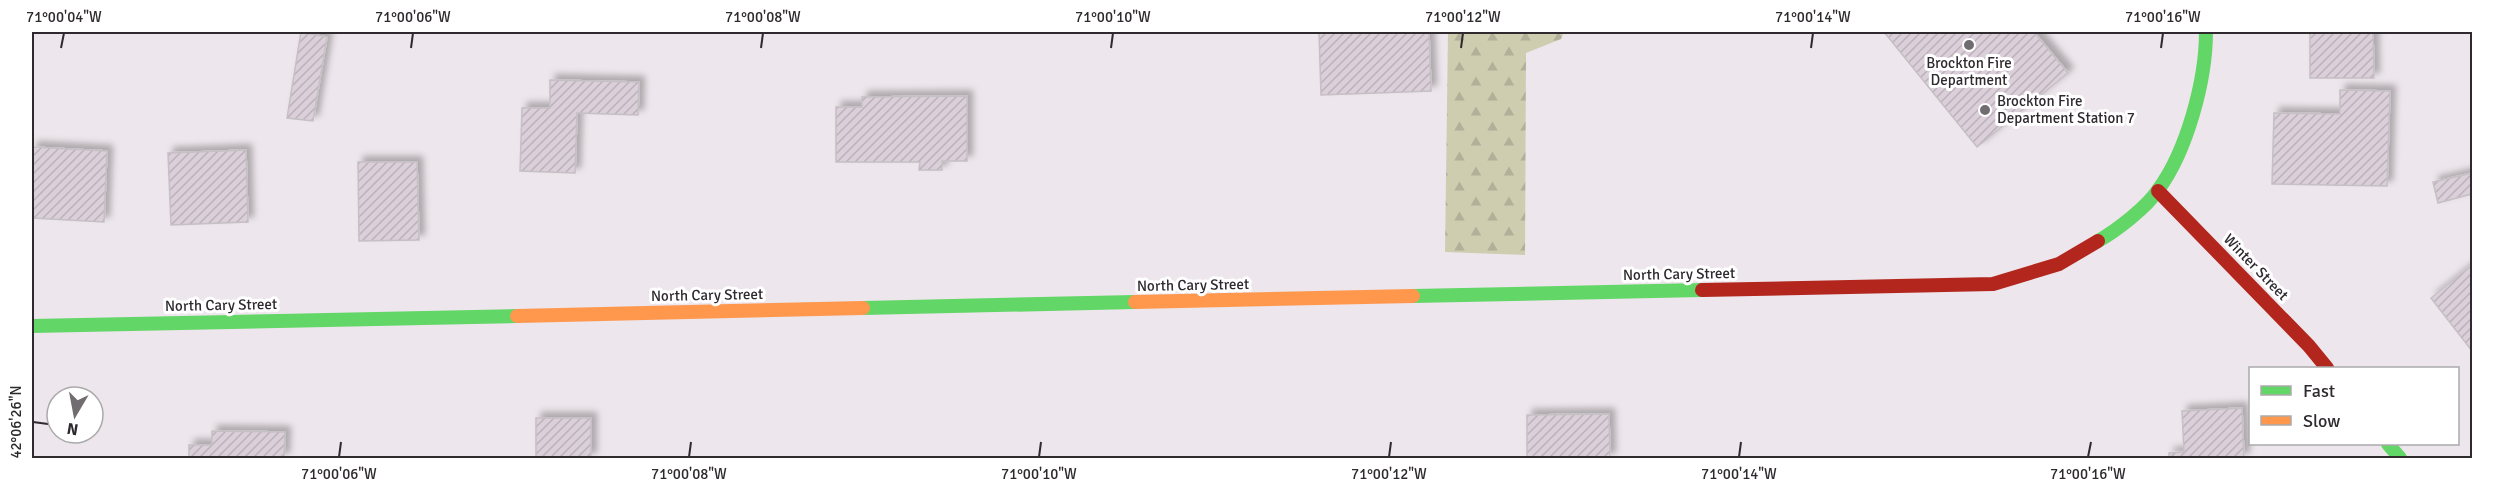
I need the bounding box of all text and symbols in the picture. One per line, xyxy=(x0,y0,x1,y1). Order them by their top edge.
text: 71°00'04"W xyxy=(26,8,102,26)
text: 71°00'06"W xyxy=(375,8,451,26)
text: 71°00'08"W xyxy=(725,8,801,26)
text: 71°00'10"W xyxy=(1075,8,1151,26)
text: 71°00'12"W xyxy=(1425,8,1501,26)
text: 71°00'14"W xyxy=(1775,8,1851,26)
text: 71°00'16"W xyxy=(2125,8,2201,26)
marker: Brockton Fire Department xyxy=(1962,38,1976,52)
place label: Brockton Fire Department xyxy=(1926,54,2012,89)
place label: Brockton Fire Department Station 7 xyxy=(1997,92,2135,127)
marker: Brockton Fire Department Station 7 xyxy=(1978,103,1992,117)
street label: Winter Street xyxy=(2220,230,2292,304)
street label: North Cary Street xyxy=(1623,264,1735,284)
street label: North Cary Street xyxy=(1137,275,1249,295)
street label: North Cary Street xyxy=(651,285,763,305)
street label: North Cary Street xyxy=(165,295,277,315)
legend xyxy=(2249,367,2459,445)
text: Fast xyxy=(2303,380,2335,402)
text: 42°06'26"N xyxy=(7,385,25,459)
north arrow xyxy=(45,385,105,445)
text: Slow xyxy=(2303,410,2340,432)
text: N xyxy=(65,418,80,440)
text: 71°00'06"W xyxy=(301,465,377,483)
text: 71°00'08"W xyxy=(651,465,727,483)
text: 71°00'10"W xyxy=(1001,465,1077,483)
text: 71°00'12"W xyxy=(1351,465,1427,483)
text: 71°00'14"W xyxy=(1701,465,1777,483)
text: 71°00'16"W xyxy=(2050,465,2126,483)

